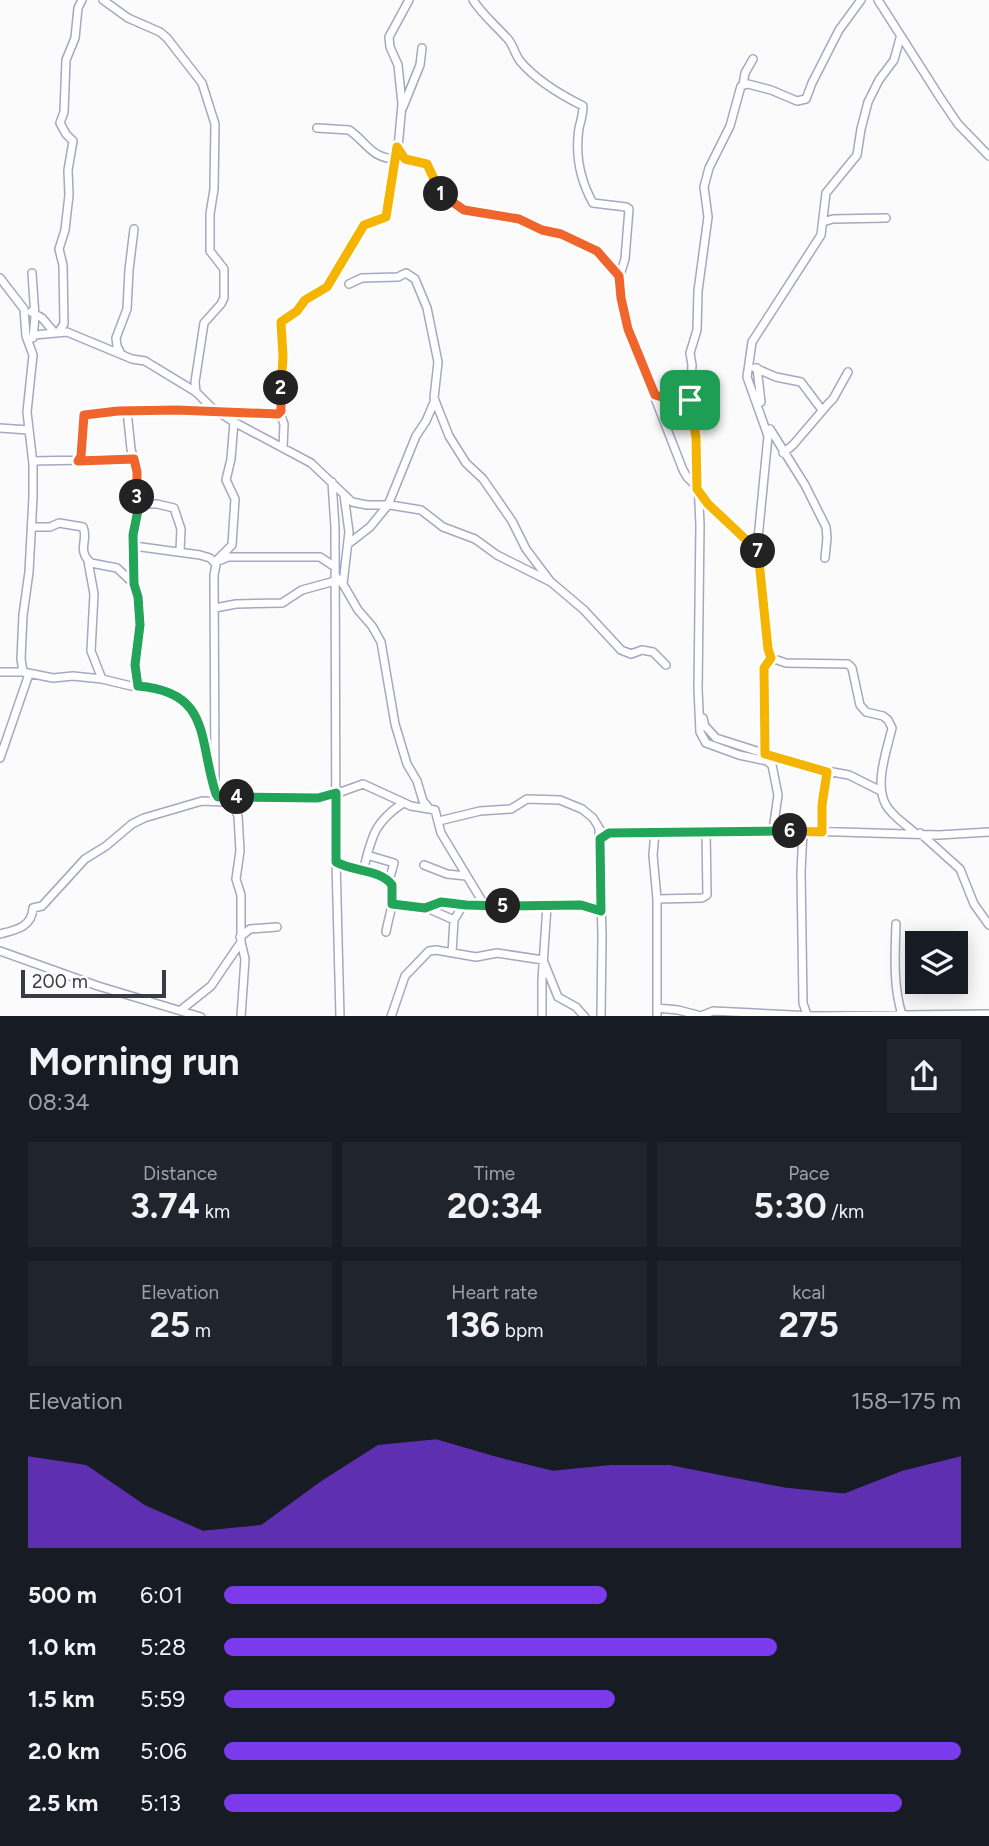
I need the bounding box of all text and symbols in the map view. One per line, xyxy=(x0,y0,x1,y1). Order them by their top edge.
pin: 1 xyxy=(424,176,458,212)
text: 1 xyxy=(436,182,445,205)
pin: 2 xyxy=(264,370,298,406)
pin xyxy=(660,370,720,430)
text: 2 xyxy=(275,376,286,399)
icon: arrive xyxy=(671,381,709,419)
pin: 3 xyxy=(120,480,154,514)
text: 3 xyxy=(131,485,142,508)
pin: 7 xyxy=(740,534,776,568)
text: 7 xyxy=(752,539,763,562)
pin: 4 xyxy=(219,780,254,814)
text: 4 xyxy=(230,785,243,808)
pin: 6 xyxy=(772,814,808,848)
text: 6 xyxy=(784,819,795,842)
pin: 5 xyxy=(486,888,520,923)
text: 5 xyxy=(497,894,508,917)
map controls xyxy=(905,931,968,994)
button: layers xyxy=(905,931,968,994)
scale bar xyxy=(21,968,166,999)
text: 200 m xyxy=(32,970,88,993)
text: Morning run xyxy=(28,1039,240,1085)
button: share xyxy=(887,1039,961,1113)
text: 08:34 xyxy=(28,1088,89,1116)
text: Distance xyxy=(143,1162,217,1185)
text: Time xyxy=(474,1162,515,1185)
text: Pace xyxy=(788,1162,829,1185)
text: 3.74 xyxy=(130,1185,200,1227)
text: 20:34 xyxy=(447,1185,542,1227)
text: 5:30 xyxy=(754,1185,827,1227)
text: km xyxy=(200,1200,230,1223)
text: /km xyxy=(827,1200,864,1223)
text: Elevation xyxy=(141,1281,219,1304)
text: Heart rate xyxy=(451,1281,538,1304)
text: kcal xyxy=(792,1281,825,1304)
text: 25 xyxy=(149,1304,190,1346)
text: 136 xyxy=(446,1304,500,1346)
text: 275 xyxy=(779,1304,839,1346)
text: m xyxy=(190,1319,211,1342)
text: bpm xyxy=(500,1319,543,1342)
text: Elevation xyxy=(28,1387,123,1415)
text: 158–175 m xyxy=(851,1387,961,1415)
text: 500 m xyxy=(28,1581,97,1609)
text: 6:01 xyxy=(140,1581,183,1609)
text: 1.0 km xyxy=(28,1633,96,1661)
text: 5:28 xyxy=(140,1633,186,1661)
text: 1.5 km xyxy=(28,1685,95,1713)
text: 5:59 xyxy=(140,1685,185,1713)
text: 2.0 km xyxy=(28,1737,100,1765)
text: 5:06 xyxy=(140,1737,187,1765)
text: 2.5 km xyxy=(28,1789,98,1817)
text: 5:13 xyxy=(140,1789,181,1817)

